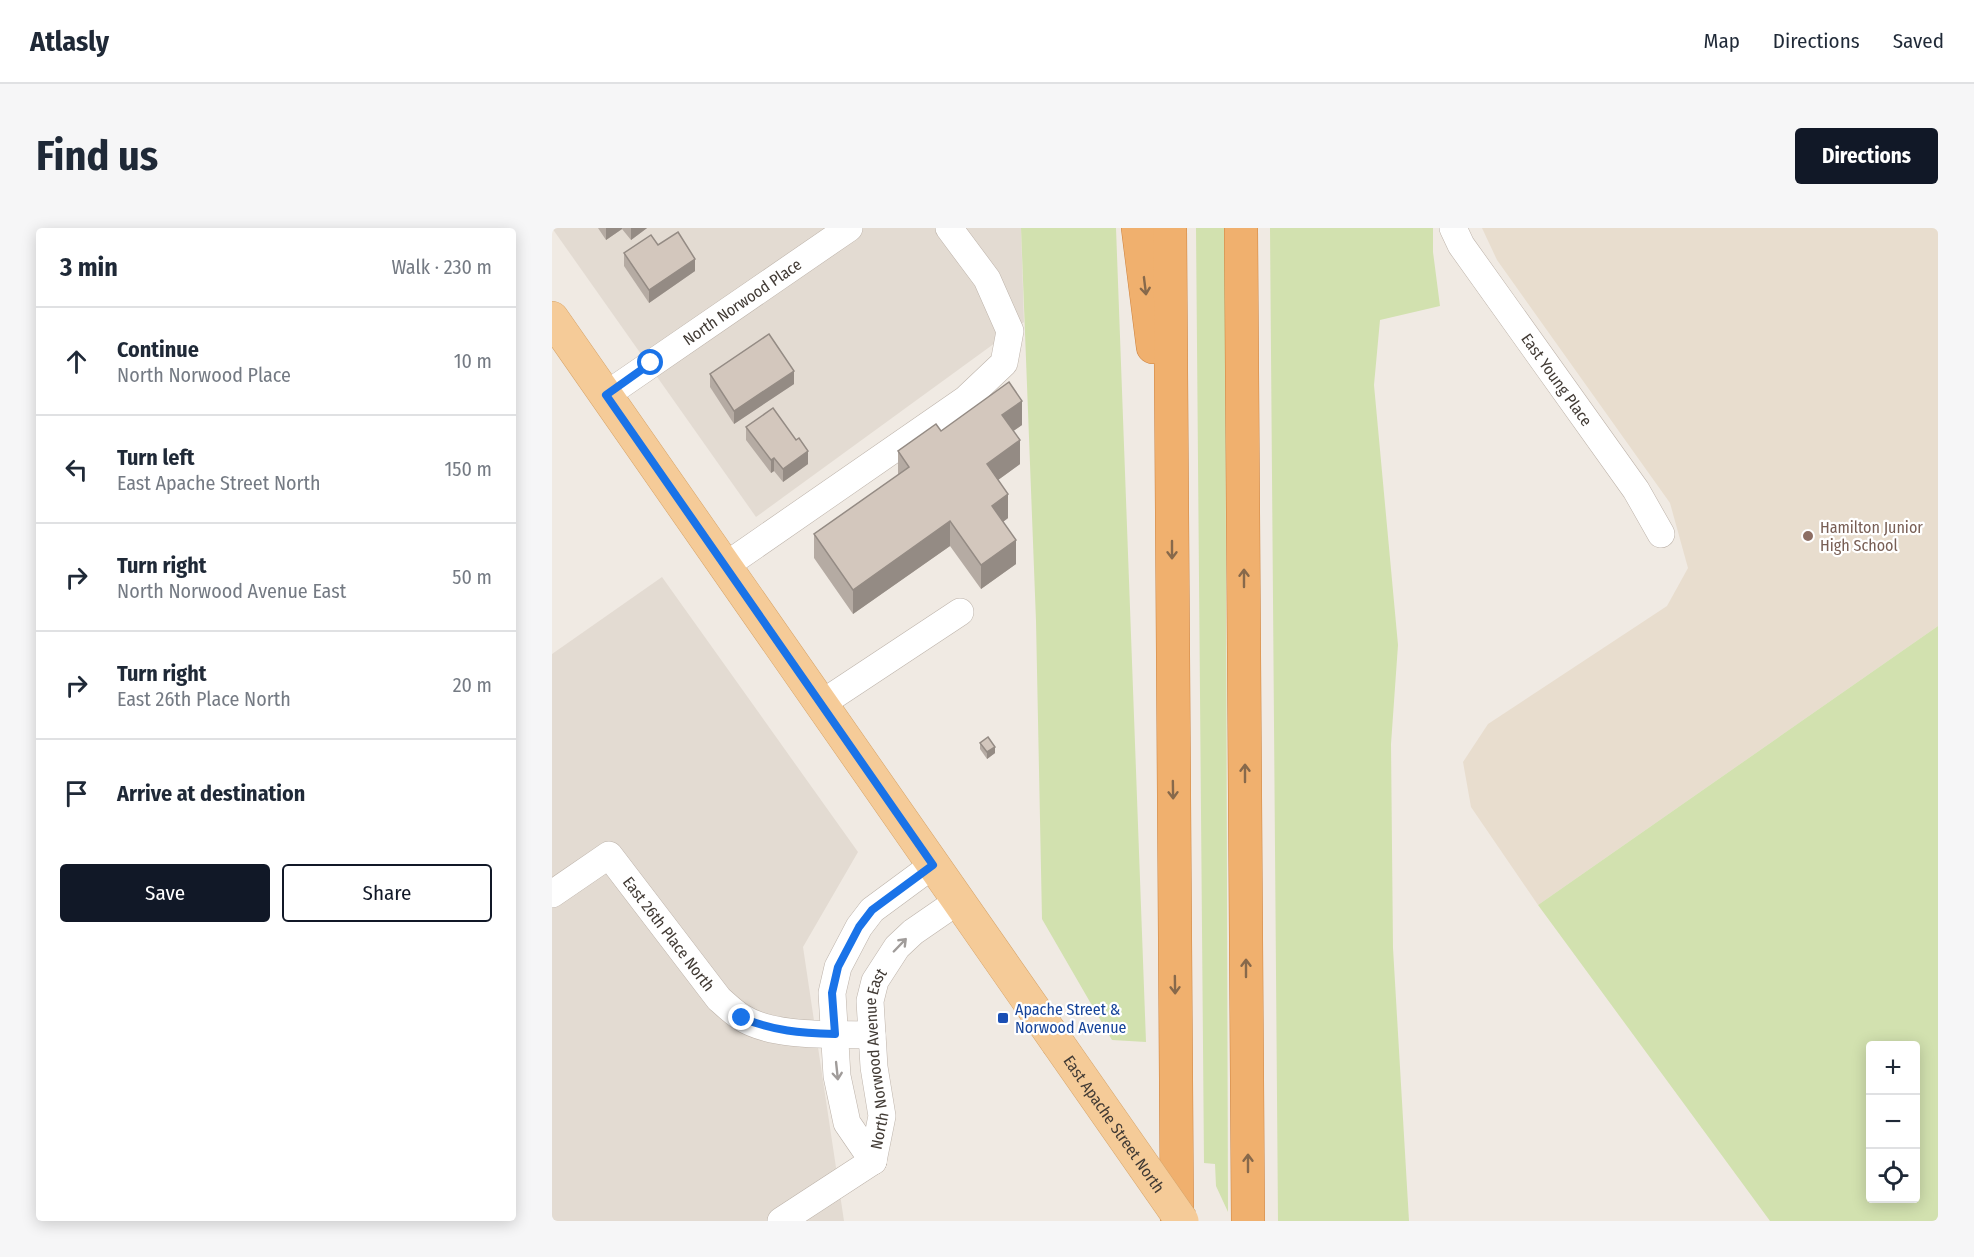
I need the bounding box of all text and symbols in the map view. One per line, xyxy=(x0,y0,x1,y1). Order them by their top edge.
text: Atlasly xyxy=(30,25,109,58)
text: Map xyxy=(1703,28,1740,54)
text: Directions xyxy=(1773,28,1860,54)
text: Saved xyxy=(1893,28,1944,54)
button: Directions xyxy=(1795,128,1938,184)
text: Find us xyxy=(36,131,158,181)
text: 3 min xyxy=(60,252,118,283)
street label: North Norwood Place xyxy=(679,254,805,349)
text: Walk · 230 m xyxy=(391,255,492,279)
one-way arrow xyxy=(1140,276,1151,295)
street label: East Young Place xyxy=(1518,330,1597,429)
text: Continue xyxy=(117,336,199,363)
icon: ahead xyxy=(60,345,93,378)
text: 10 m xyxy=(454,349,492,373)
route start xyxy=(637,349,663,375)
text: North Norwood Place xyxy=(117,363,291,387)
text: Turn left xyxy=(117,444,195,471)
icon: left xyxy=(60,453,93,486)
text: 150 m xyxy=(445,457,492,481)
text: East Apache Street North xyxy=(117,471,321,495)
place label: Hamilton Junior High School xyxy=(1820,518,1923,555)
marker: Hamilton Junior High School xyxy=(1801,529,1815,543)
one-way arrow xyxy=(1166,540,1178,560)
text: Turn right xyxy=(117,552,206,579)
icon: right xyxy=(60,561,93,594)
text: 50 m xyxy=(452,565,492,589)
one-way arrow xyxy=(1238,568,1249,588)
text: North Norwood Avenue East xyxy=(117,579,346,603)
text: Turn right xyxy=(117,660,206,687)
icon: right xyxy=(60,669,93,702)
text: 20 m xyxy=(453,673,492,697)
text: East 26th Place North xyxy=(117,687,291,711)
one-way arrow xyxy=(1239,763,1251,783)
icon: arrive xyxy=(60,777,93,810)
text: Arrive at destination xyxy=(117,780,305,807)
one-way arrow xyxy=(1167,780,1179,800)
button: Save xyxy=(60,864,270,922)
button: Share xyxy=(282,864,492,922)
street label: East 26th Place North xyxy=(619,873,719,995)
one-way arrow xyxy=(893,937,907,952)
one-way arrow xyxy=(1240,958,1252,978)
street label: North Norwood Avenue East xyxy=(860,964,892,1151)
one-way arrow xyxy=(1169,975,1181,995)
place label: Apache Street & Norwood Avenue xyxy=(1015,1000,1127,1037)
route end xyxy=(728,1004,754,1030)
marker: Apache Street & Norwood Avenue xyxy=(996,1011,1010,1025)
map controls xyxy=(1866,1041,1920,1203)
button: + xyxy=(1866,1041,1920,1095)
street label: East Apache Street North xyxy=(1060,1052,1169,1196)
one-way arrow xyxy=(832,1061,843,1081)
button: − xyxy=(1866,1095,1920,1149)
button: locate xyxy=(1866,1149,1920,1203)
one-way arrow xyxy=(1242,1153,1254,1173)

